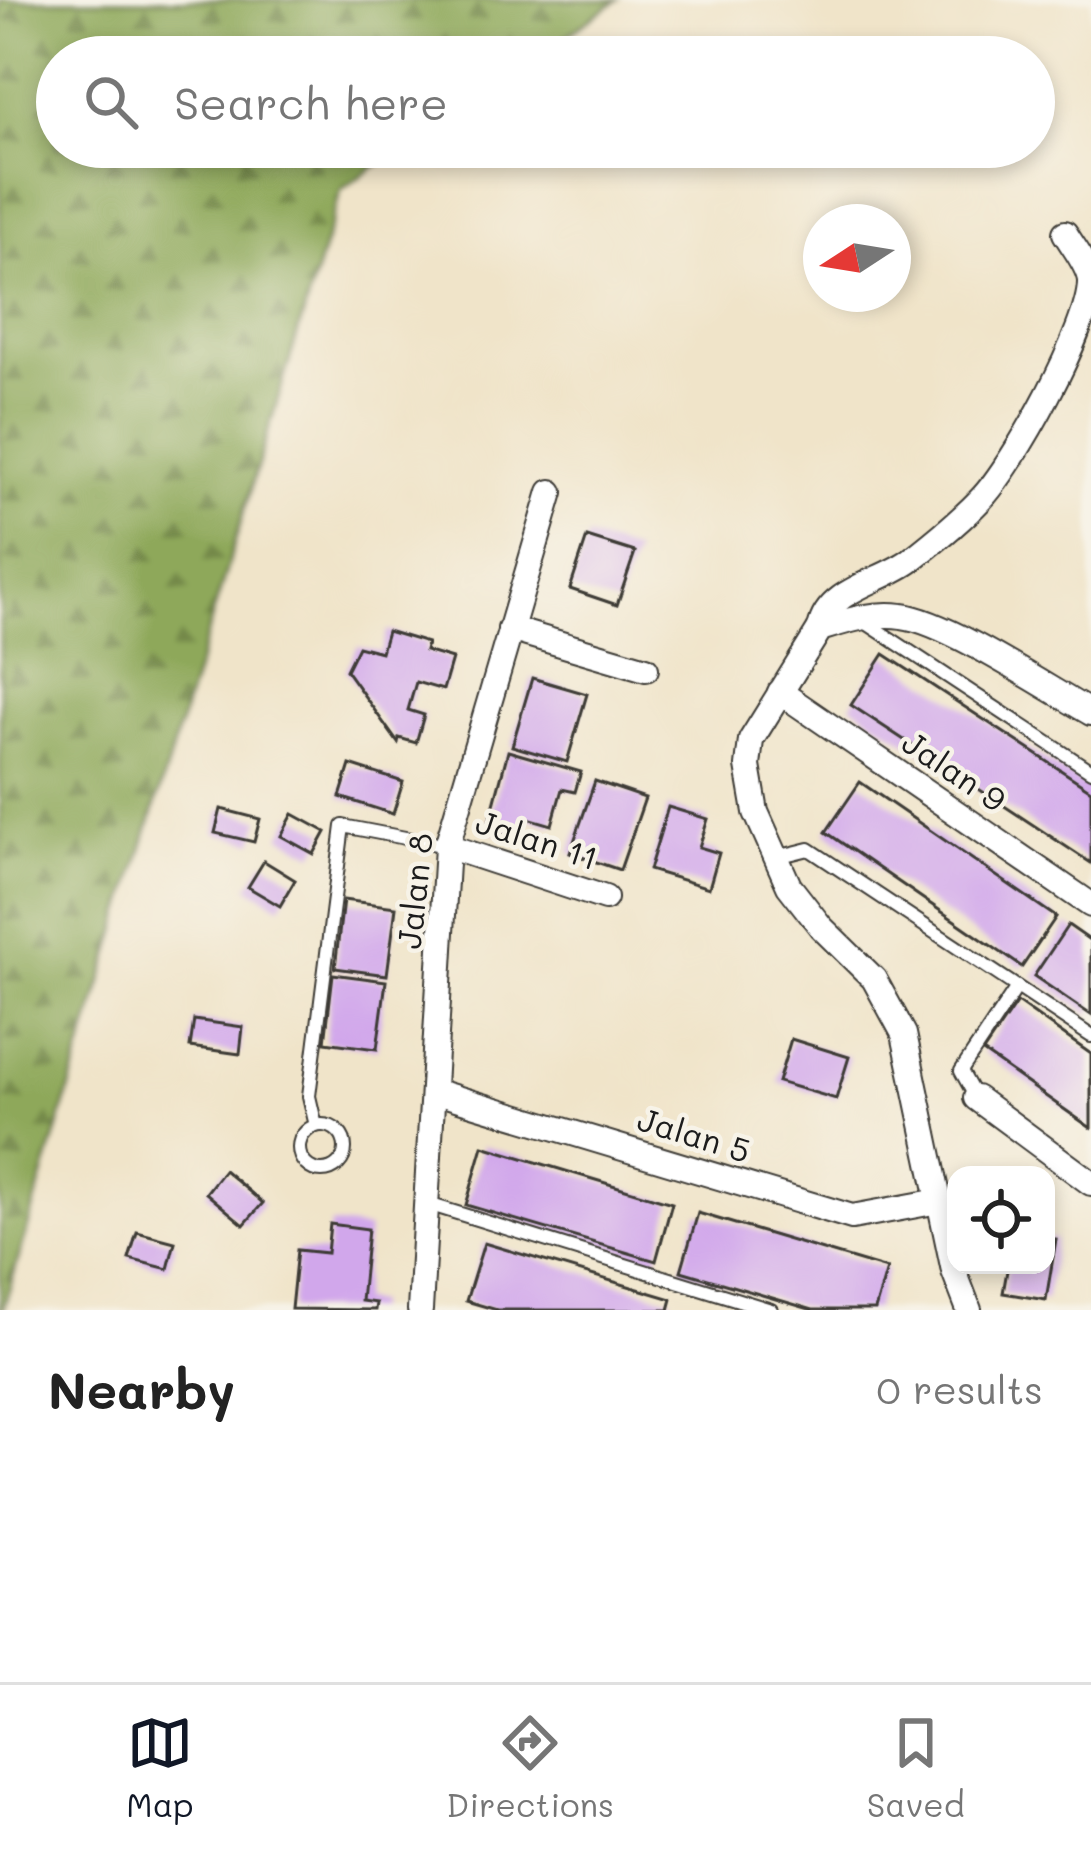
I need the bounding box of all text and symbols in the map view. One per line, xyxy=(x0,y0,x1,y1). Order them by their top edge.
search box xyxy=(36,36,1055,168)
icon: search xyxy=(78,69,144,135)
text: Search here xyxy=(174,73,448,131)
north arrow xyxy=(803,204,911,312)
street label: Jalan 9 xyxy=(895,720,1015,820)
street label: Jalan 11 xyxy=(471,799,604,878)
street label: Jalan 8 xyxy=(386,831,441,951)
street label: Jalan 5 xyxy=(633,1096,756,1171)
map controls xyxy=(947,1166,1055,1274)
button: locate xyxy=(947,1166,1055,1274)
text: Nearby xyxy=(48,1355,235,1422)
text: 0 results xyxy=(877,1363,1043,1414)
tab: Map xyxy=(126,1710,194,1825)
tab: Directions xyxy=(446,1710,614,1825)
tab: Saved xyxy=(867,1710,965,1825)

